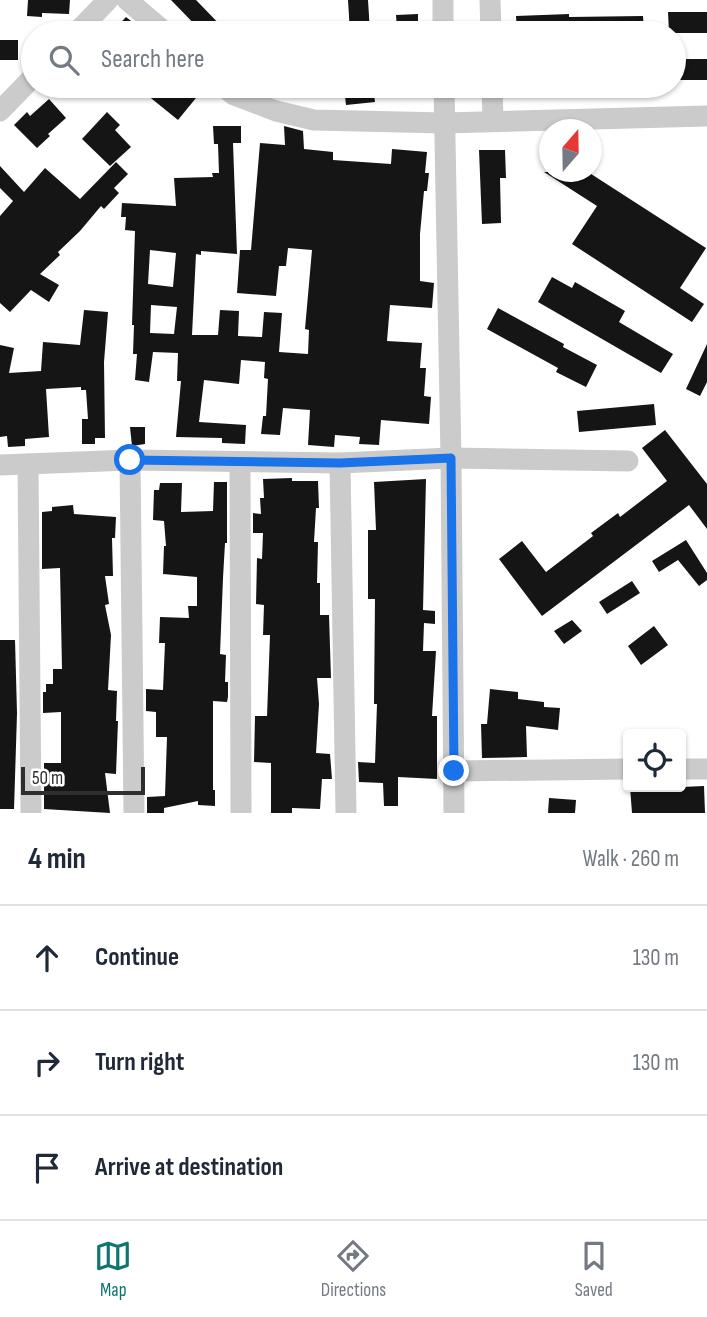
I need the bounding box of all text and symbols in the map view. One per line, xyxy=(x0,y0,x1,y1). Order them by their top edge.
search box xyxy=(21,21,686,98)
icon: search xyxy=(45,41,83,79)
text: Search here xyxy=(101,44,204,75)
north arrow xyxy=(539,119,602,182)
route start xyxy=(114,444,145,475)
map controls xyxy=(623,729,686,792)
button: locate xyxy=(623,729,686,792)
route end xyxy=(438,755,469,786)
scale bar xyxy=(21,764,145,796)
text: 50 m xyxy=(32,767,63,790)
text: 4 min xyxy=(28,841,86,877)
text: Walk · 260 m xyxy=(583,845,679,873)
icon: ahead xyxy=(28,939,66,977)
text: Continue xyxy=(95,942,179,973)
text: 130 m xyxy=(633,944,679,972)
icon: right xyxy=(28,1044,66,1082)
text: Turn right xyxy=(95,1047,184,1078)
text: 130 m xyxy=(633,1049,679,1077)
icon: arrive xyxy=(28,1149,66,1187)
text: Arrive at destination xyxy=(95,1152,283,1183)
tab: Map xyxy=(94,1237,132,1302)
tab: Directions xyxy=(321,1237,386,1302)
tab: Saved xyxy=(575,1237,613,1302)

